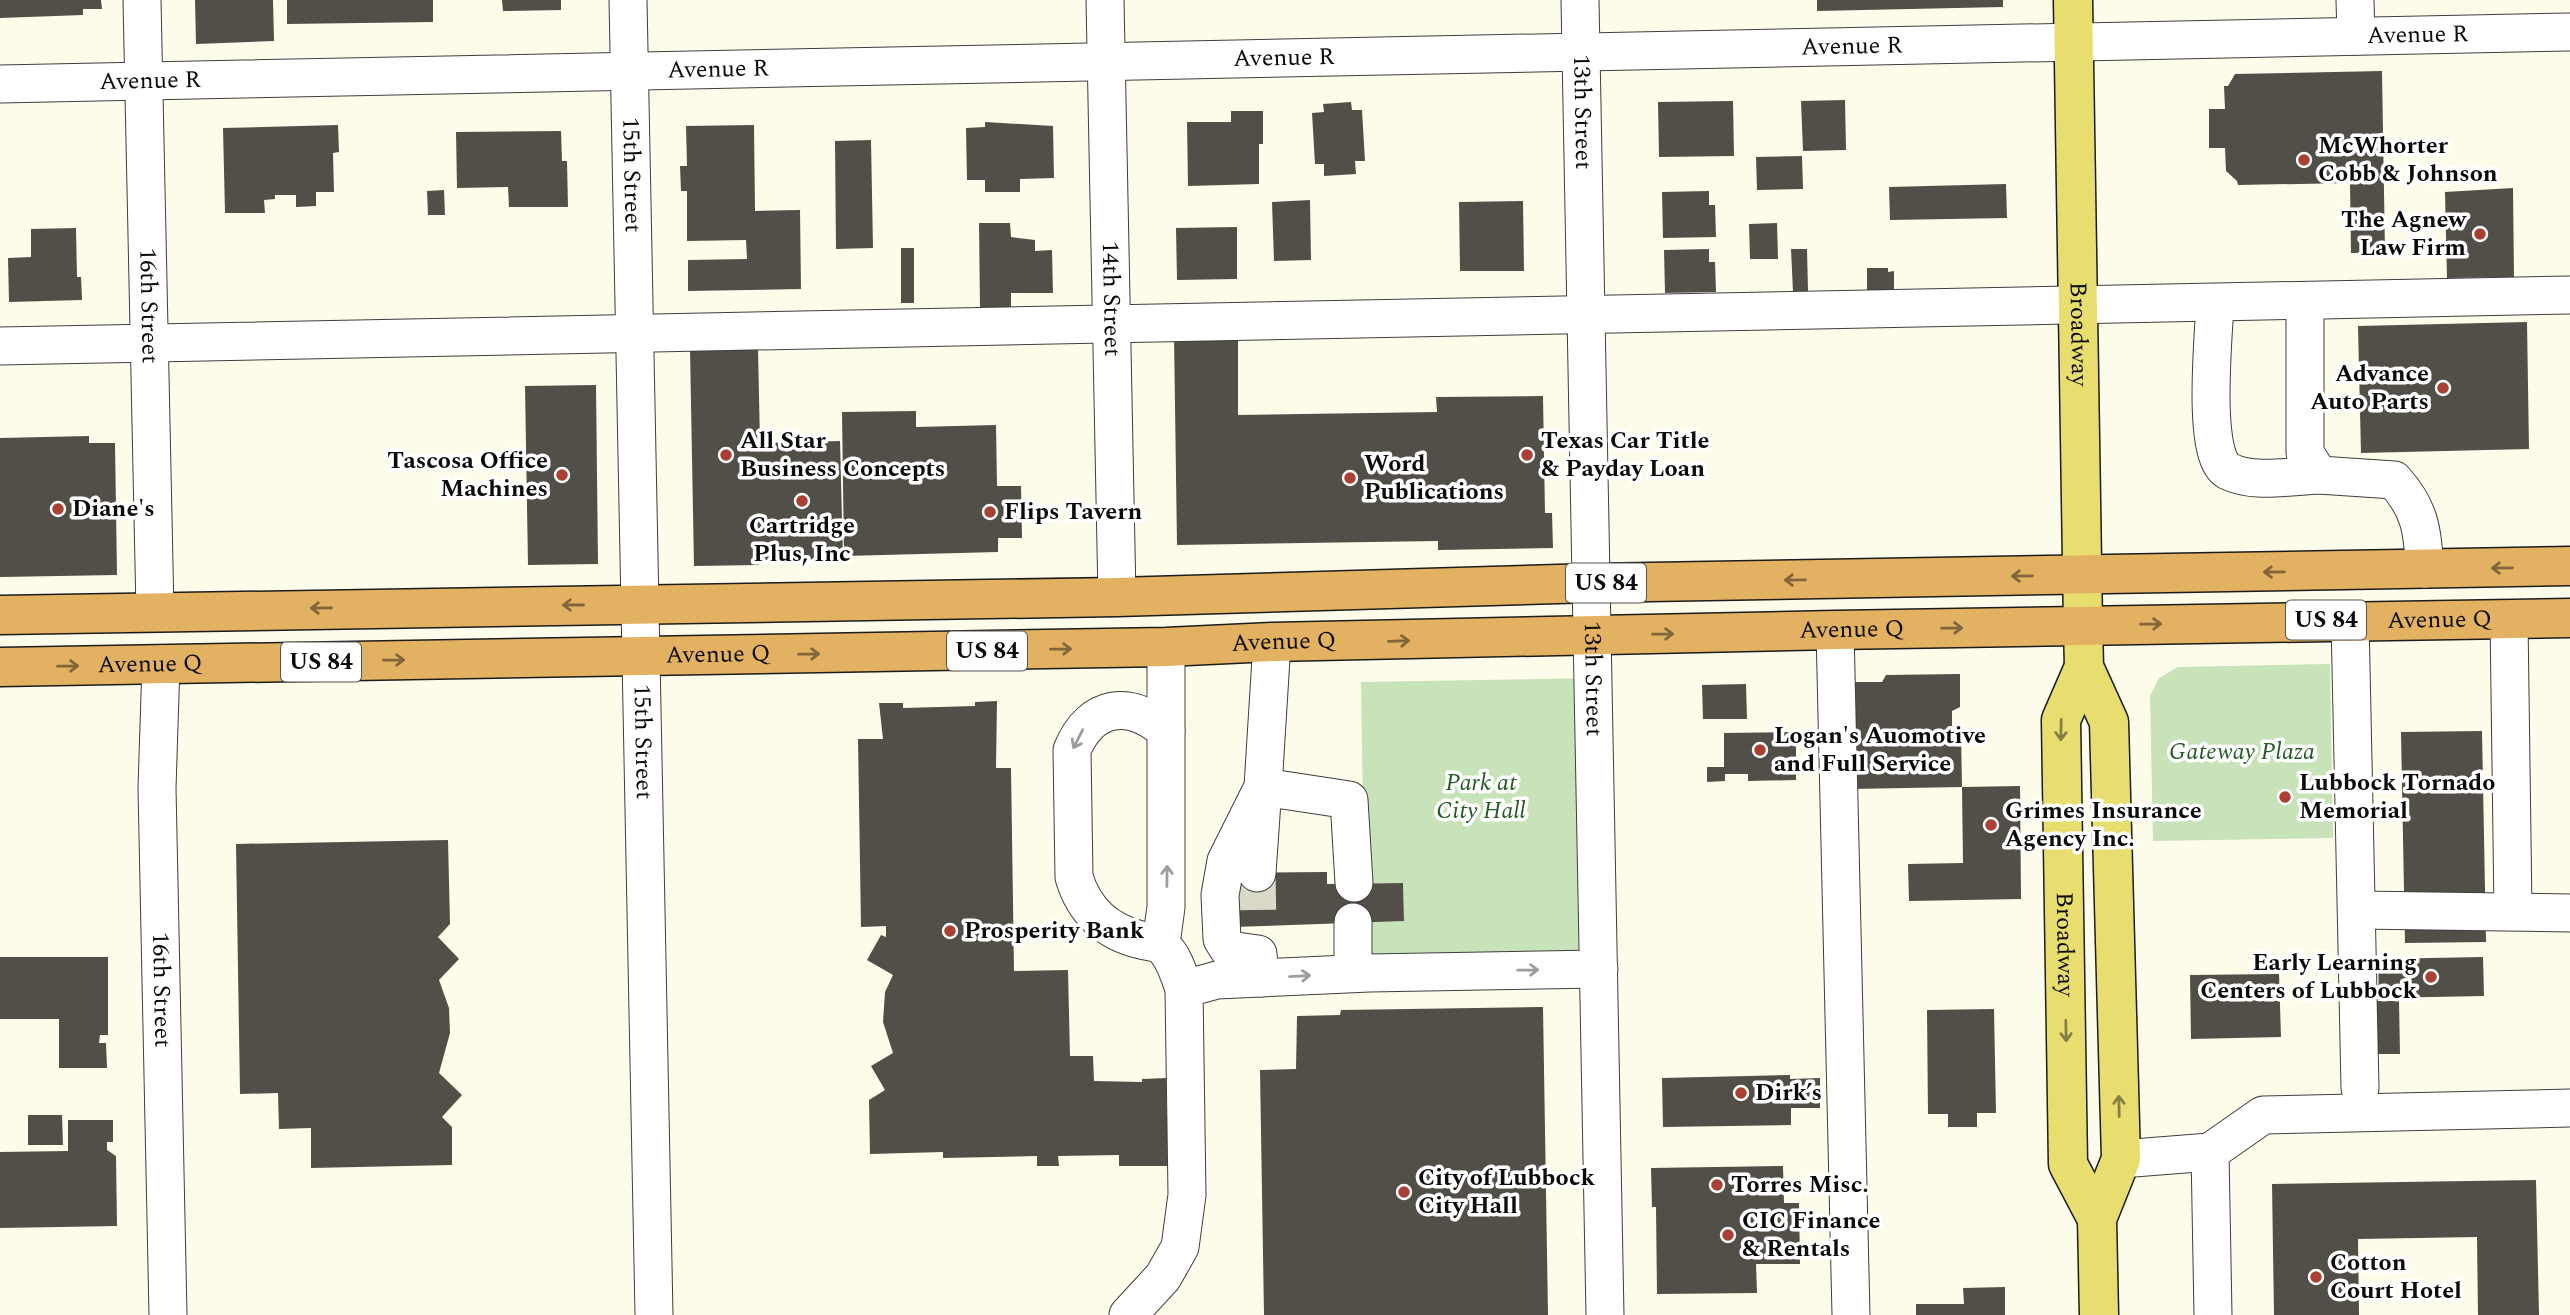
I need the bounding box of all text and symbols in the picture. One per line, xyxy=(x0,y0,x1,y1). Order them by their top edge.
street label: Avenue R xyxy=(2367,16,2469,54)
street label: Avenue R xyxy=(1801,28,1903,66)
street label: Avenue R xyxy=(1233,39,1335,77)
street label: Avenue R xyxy=(667,50,769,88)
street label: 13th Street xyxy=(1563,54,1601,170)
street label: Avenue R xyxy=(99,62,201,100)
street label: 15th Street xyxy=(612,117,651,233)
place label: McWhorter Cobb & Johnson xyxy=(2318,128,2498,192)
marker: McWhorter Cobb & Johnson xyxy=(2296,152,2312,168)
place label: The Agnew Law Firm xyxy=(2341,202,2468,266)
marker: The Agnew Law Firm xyxy=(2472,226,2488,242)
street label: 14th Street xyxy=(1092,241,1130,357)
street label: 16th Street xyxy=(129,248,168,364)
street label: Broadway xyxy=(2060,281,2097,388)
place label: Advance Auto Parts xyxy=(2310,356,2429,420)
marker: Advance Auto Parts xyxy=(2435,380,2451,396)
place label: All Star Business Concepts xyxy=(740,423,945,487)
place label: Texas Car Title & Payday Loan xyxy=(1541,423,1709,487)
place label: Tascosa Office Machines xyxy=(387,443,548,507)
place label: Word Publications xyxy=(1364,446,1504,510)
marker: All Star Business Concepts xyxy=(718,447,734,463)
marker: Texas Car Title & Payday Loan xyxy=(1519,447,1535,463)
marker: Tascosa Office Machines xyxy=(554,467,570,483)
marker: Word Publications xyxy=(1342,470,1358,486)
place label: Diane's xyxy=(72,491,155,527)
marker: Cartridge Plus, Inc xyxy=(794,493,810,509)
place label: Flips Tavern xyxy=(1004,494,1142,530)
marker: Diane's xyxy=(50,501,66,517)
marker: Flips Tavern xyxy=(982,504,998,520)
place label: Cartridge Plus, Inc xyxy=(749,508,855,572)
one-way arrow xyxy=(2491,561,2514,574)
road number: US 84 xyxy=(1566,564,1646,603)
one-way arrow xyxy=(2263,565,2286,578)
one-way arrow xyxy=(2011,569,2034,583)
one-way arrow xyxy=(1784,573,1807,587)
one-way arrow xyxy=(562,598,585,612)
road number: US 84 xyxy=(2286,600,2366,640)
street label: Avenue Q xyxy=(2387,601,2493,639)
one-way arrow xyxy=(310,602,333,615)
street label: Avenue Q xyxy=(1799,611,1905,649)
one-way arrow xyxy=(2139,617,2162,631)
street label: 13th Street xyxy=(1574,621,1612,737)
one-way arrow xyxy=(1940,621,1963,634)
street label: Avenue Q xyxy=(1231,623,1337,662)
one-way arrow xyxy=(1651,627,1674,641)
road number: US 84 xyxy=(947,632,1027,670)
one-way arrow xyxy=(1387,635,1410,648)
street label: Avenue Q xyxy=(665,636,771,674)
road number: US 84 xyxy=(281,642,361,682)
one-way arrow xyxy=(1049,642,1072,656)
street label: Avenue Q xyxy=(97,646,203,683)
one-way arrow xyxy=(797,647,820,661)
one-way arrow xyxy=(382,654,405,667)
one-way arrow xyxy=(56,659,79,672)
street label: 15th Street xyxy=(624,684,662,800)
place label: Logan's Auomotive and Full Service xyxy=(1774,718,1986,782)
one-way arrow xyxy=(2054,718,2068,741)
one-way arrow xyxy=(1071,728,1084,749)
park label: Gateway Plaza xyxy=(2169,734,2315,770)
marker: Logan's Auomotive and Full Service xyxy=(1752,742,1768,758)
park label: Park at City Hall xyxy=(1436,765,1526,829)
place label: Lubbock Tornado Memorial xyxy=(2299,765,2495,829)
marker: Lubbock Tornado Memorial xyxy=(2277,789,2293,805)
place label: Grimes Insurance Agency Inc. xyxy=(2005,793,2202,857)
marker: Grimes Insurance Agency Inc. xyxy=(1983,817,1999,833)
one-way arrow xyxy=(1160,865,1173,888)
street label: Broadway xyxy=(2046,892,2083,998)
place label: Prosperity Bank xyxy=(964,913,1145,949)
marker: Prosperity Bank xyxy=(942,923,958,939)
street label: 16th Street xyxy=(142,932,180,1048)
place label: Early Learning Centers of Lubbock xyxy=(2200,945,2418,1009)
one-way arrow xyxy=(1516,963,1539,977)
one-way arrow xyxy=(1288,969,1311,982)
marker: Early Learning Centers of Lubbock xyxy=(2423,969,2439,985)
one-way arrow xyxy=(2059,1019,2073,1042)
place label: Dirk’s xyxy=(1755,1075,1822,1111)
marker: Dirk’s xyxy=(1733,1085,1749,1101)
one-way arrow xyxy=(2113,1095,2126,1118)
place label: City of Lubbock City Hall xyxy=(1418,1160,1596,1224)
place label: Torres Misc. xyxy=(1731,1167,1869,1203)
marker: Torres Misc. xyxy=(1709,1177,1725,1193)
marker: City of Lubbock City Hall xyxy=(1396,1184,1412,1200)
place label: CIC Finance & Rentals xyxy=(1742,1203,1880,1267)
marker: CIC Finance & Rentals xyxy=(1720,1227,1736,1243)
place label: Cotton Court Hotel xyxy=(2330,1245,2462,1309)
marker: Cotton Court Hotel xyxy=(2308,1269,2324,1285)

